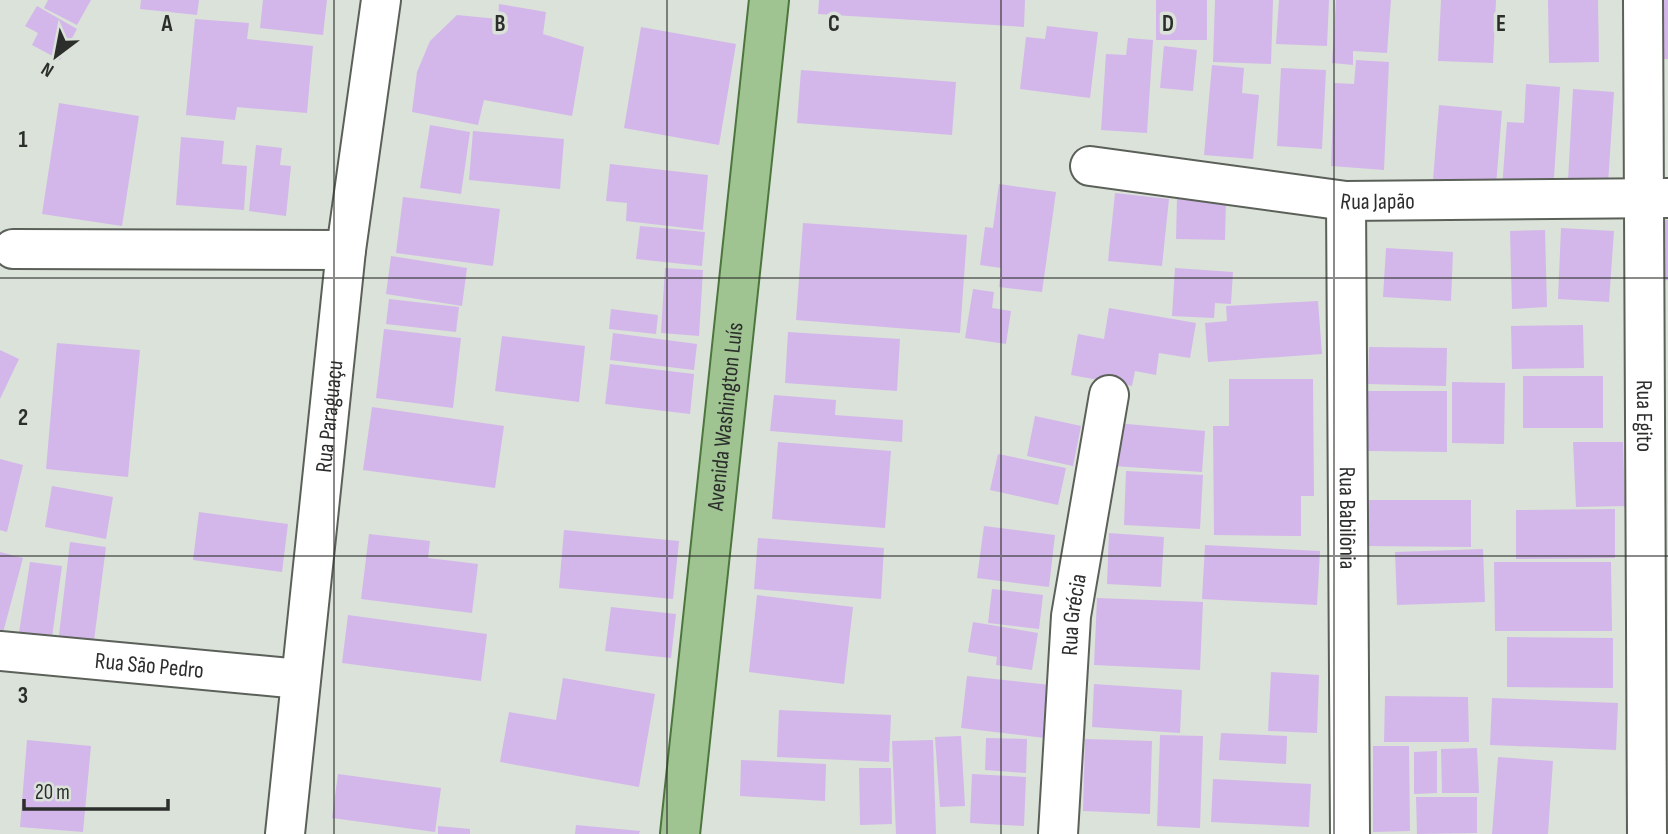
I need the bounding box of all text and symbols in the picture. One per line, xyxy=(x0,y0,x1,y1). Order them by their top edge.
text: A xyxy=(161,10,174,38)
text: B xyxy=(495,10,506,38)
text: C xyxy=(828,10,840,38)
text: D xyxy=(1162,10,1174,38)
text: E xyxy=(1496,10,1506,38)
north arrow xyxy=(21,21,91,91)
text: N xyxy=(37,57,58,82)
text: 1 xyxy=(18,126,28,154)
street label: Rua Japão xyxy=(1338,187,1415,217)
street label: Avenida Washington Luís xyxy=(702,321,750,513)
street label: Rua Paraguaçu xyxy=(310,359,349,474)
street label: Rua Egito xyxy=(1630,380,1658,452)
text: 2 xyxy=(18,404,28,432)
street label: Rua Babilônia xyxy=(1333,467,1361,569)
street label: Rua Grécia xyxy=(1056,572,1093,656)
street label: Rua São Pedro xyxy=(94,647,205,685)
text: 3 xyxy=(18,682,28,710)
scale bar xyxy=(24,768,168,812)
text: 20 m xyxy=(35,780,70,805)

